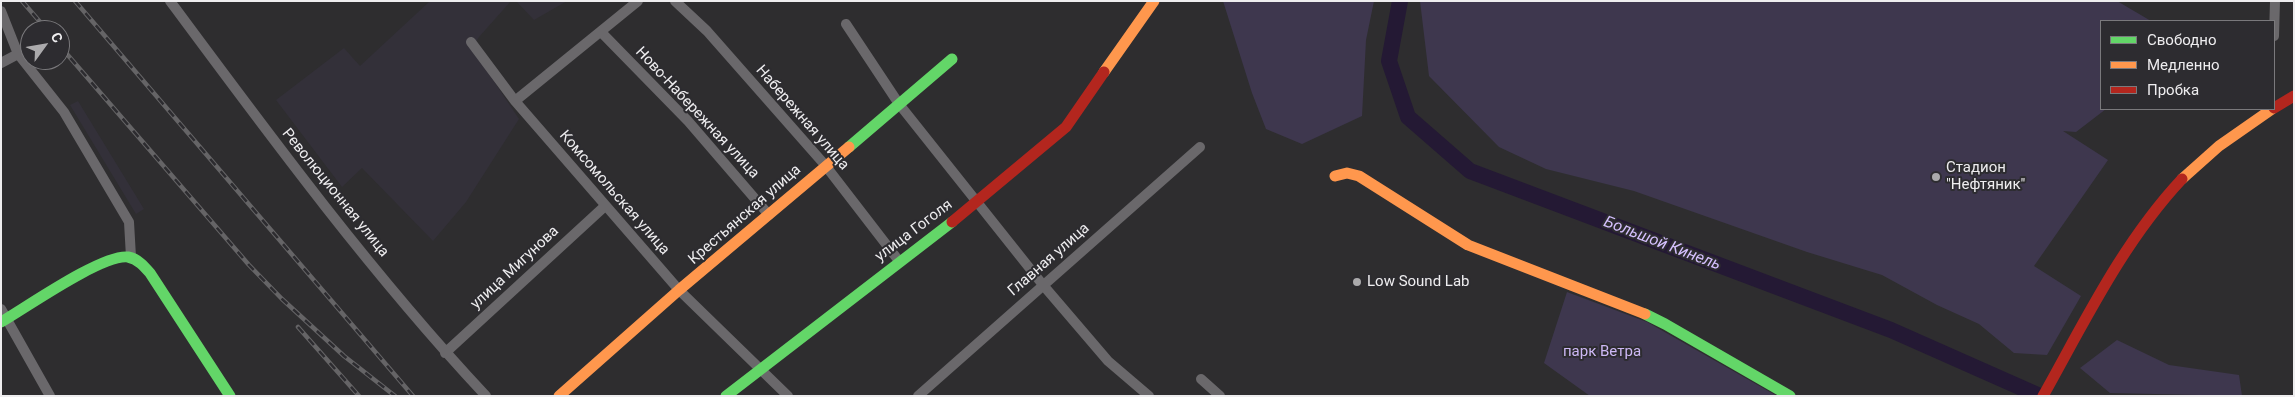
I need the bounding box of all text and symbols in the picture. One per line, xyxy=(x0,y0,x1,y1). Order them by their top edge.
north arrow xyxy=(20,20,70,70)
legend xyxy=(2100,20,2275,110)
text: С xyxy=(48,29,66,46)
text: Свободно xyxy=(2147,31,2216,49)
street label: Ново-Набережная улица xyxy=(631,43,763,183)
text: Медленно xyxy=(2147,56,2220,74)
street label: Набережная улица xyxy=(752,62,852,174)
text: Пробка xyxy=(2147,81,2199,99)
street label: Революционная улица xyxy=(278,125,392,261)
street label: Комсомольская улица xyxy=(555,127,673,259)
place label: Стадион "Нефтяник" xyxy=(1946,159,2025,194)
street label: Крестьянская улица xyxy=(685,161,805,269)
marker: Стадион "Нефтяник" xyxy=(1930,171,1942,183)
street label: улица Гоголя xyxy=(872,196,956,266)
water label: Большой Кинель xyxy=(1601,213,1723,275)
street label: Главная улица xyxy=(1005,220,1093,300)
street label: улица Мигунова xyxy=(467,223,563,313)
place label: Low Sound Lab xyxy=(1367,273,1469,291)
marker: Low Sound Lab xyxy=(1351,276,1363,288)
park label: парк Ветра xyxy=(1563,343,1641,361)

